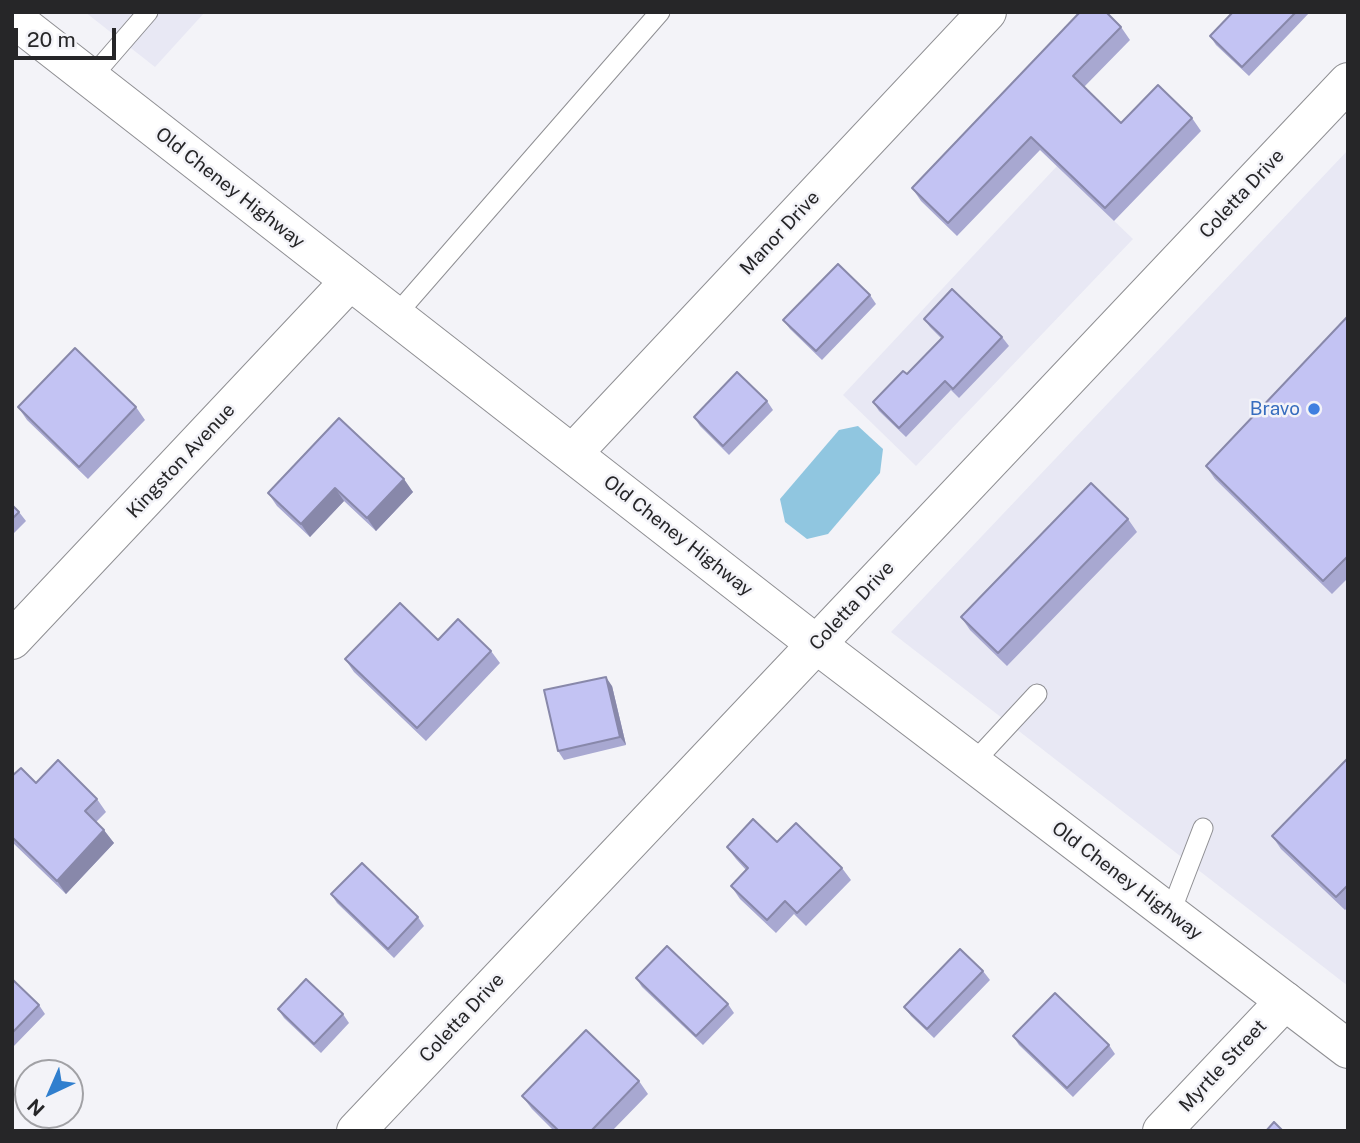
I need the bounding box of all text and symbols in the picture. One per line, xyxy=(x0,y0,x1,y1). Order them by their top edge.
scale bar xyxy=(18,14,119,58)
text: 20 m xyxy=(27,27,76,52)
street label: Old Cheney Highway xyxy=(151,123,309,253)
street label: Coletta Drive xyxy=(1195,145,1289,243)
street label: Manor Drive xyxy=(735,186,825,280)
place label: Bravo xyxy=(1250,398,1300,420)
street label: Kingston Avenue xyxy=(122,399,240,523)
marker: Bravo xyxy=(1306,401,1322,417)
street label: Old Cheney Highway xyxy=(599,471,757,601)
street label: Coletta Drive xyxy=(805,557,899,655)
street label: Old Cheney Highway xyxy=(1047,817,1207,945)
street label: Coletta Drive xyxy=(415,969,509,1067)
street label: Myrtle Street xyxy=(1175,1015,1271,1117)
north arrow xyxy=(14,1059,84,1129)
text: N xyxy=(23,1095,49,1121)

